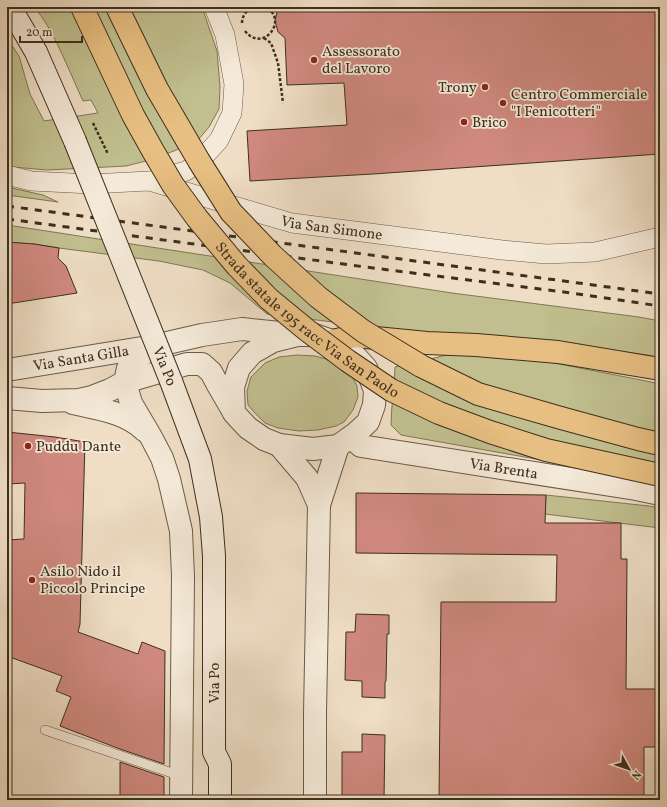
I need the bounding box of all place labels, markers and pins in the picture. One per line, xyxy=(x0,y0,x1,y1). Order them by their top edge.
place label: Assessorato del Lavoro xyxy=(322,42,400,80)
marker: Assessorato del Lavoro xyxy=(309,55,319,65)
place label: Trony xyxy=(438,78,477,99)
marker: Trony xyxy=(480,82,490,92)
place label: Centro Commerciale "I Fenicotteri" xyxy=(511,85,647,123)
marker: Centro Commerciale "I Fenicotteri" xyxy=(498,98,508,108)
place label: Brico xyxy=(472,113,507,134)
marker: Brico xyxy=(459,117,469,127)
place label: Puddu Dante xyxy=(36,437,121,458)
marker: Puddu Dante xyxy=(23,441,33,451)
place label: Asilo Nido il Piccolo Principe xyxy=(40,562,145,600)
marker: Asilo Nido il Piccolo Principe xyxy=(27,575,37,585)

